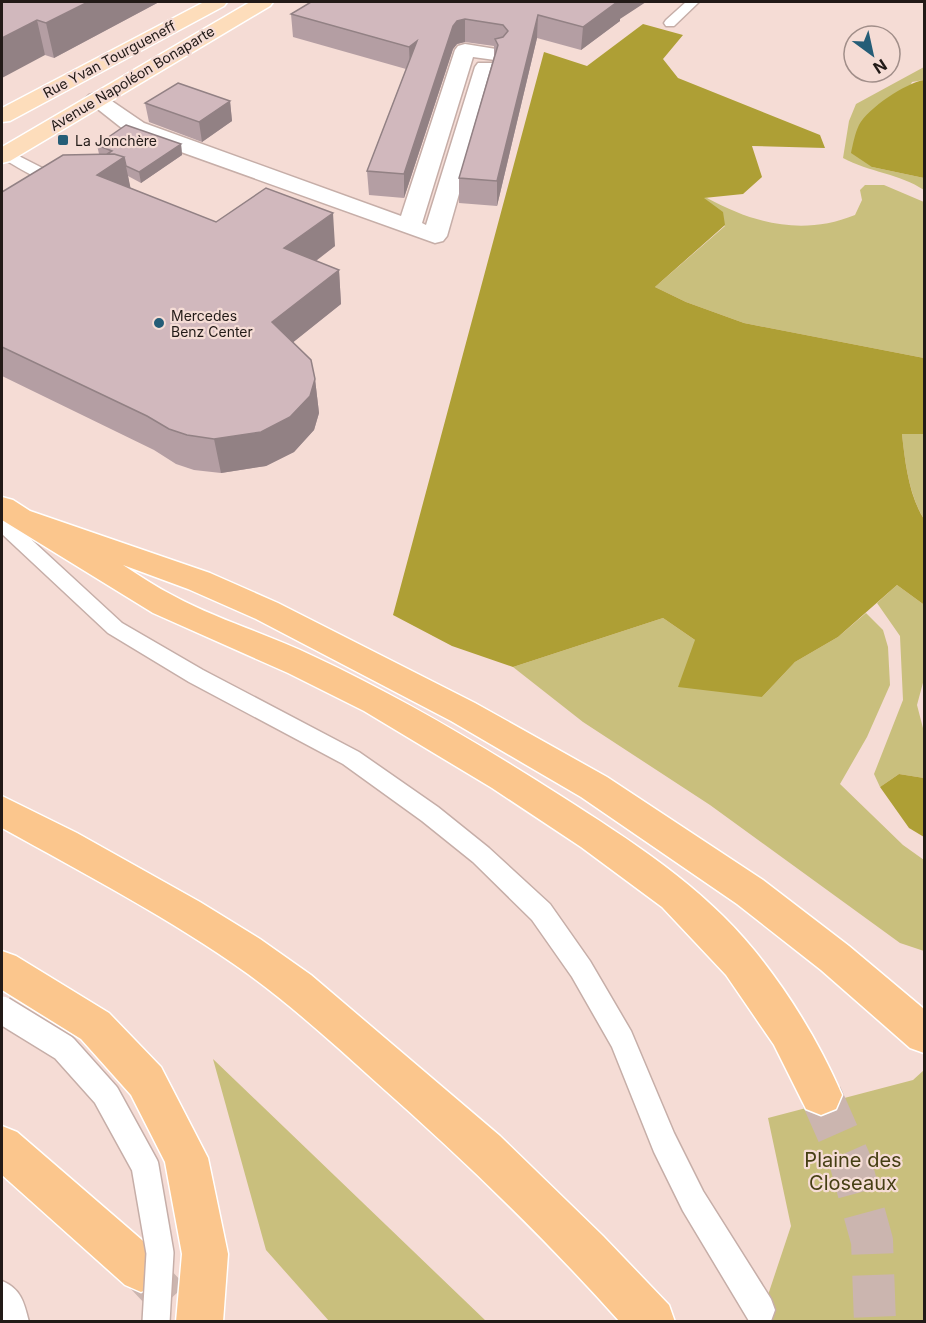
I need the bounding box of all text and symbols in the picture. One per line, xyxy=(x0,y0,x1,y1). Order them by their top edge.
street label: Rue Yvan Tourgueneff xyxy=(40,17,178,101)
street label: Avenue Napoléon Bonaparte xyxy=(47,22,217,134)
north arrow xyxy=(842,24,902,84)
text: N xyxy=(870,55,891,78)
place label: La Jonchère xyxy=(75,132,157,149)
marker: La Jonchère xyxy=(56,133,70,147)
place label: Mercedes Benz Center xyxy=(171,307,253,340)
marker: Mercedes Benz Center xyxy=(152,316,166,330)
park label: Plaine des Closeaux xyxy=(804,1148,902,1195)

